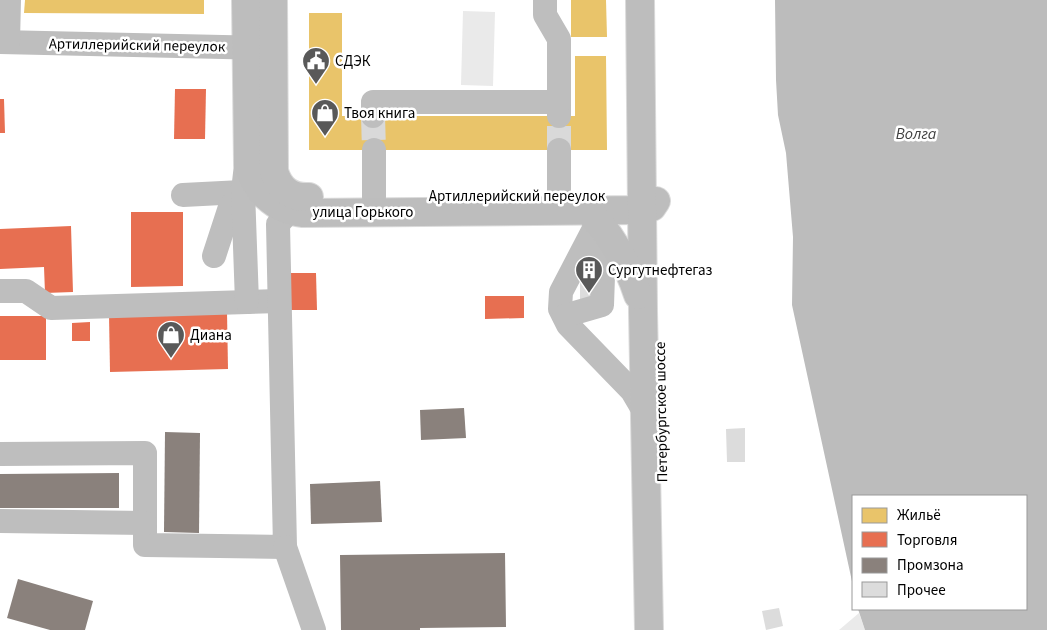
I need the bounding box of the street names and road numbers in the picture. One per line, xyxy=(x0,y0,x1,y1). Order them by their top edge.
street label: Артиллерийский переулок xyxy=(49,33,226,58)
street label: Артиллерийский переулок xyxy=(429,186,606,207)
street label: улица Горького xyxy=(313,202,413,223)
street label: Петербургское шоссе xyxy=(650,341,673,483)

